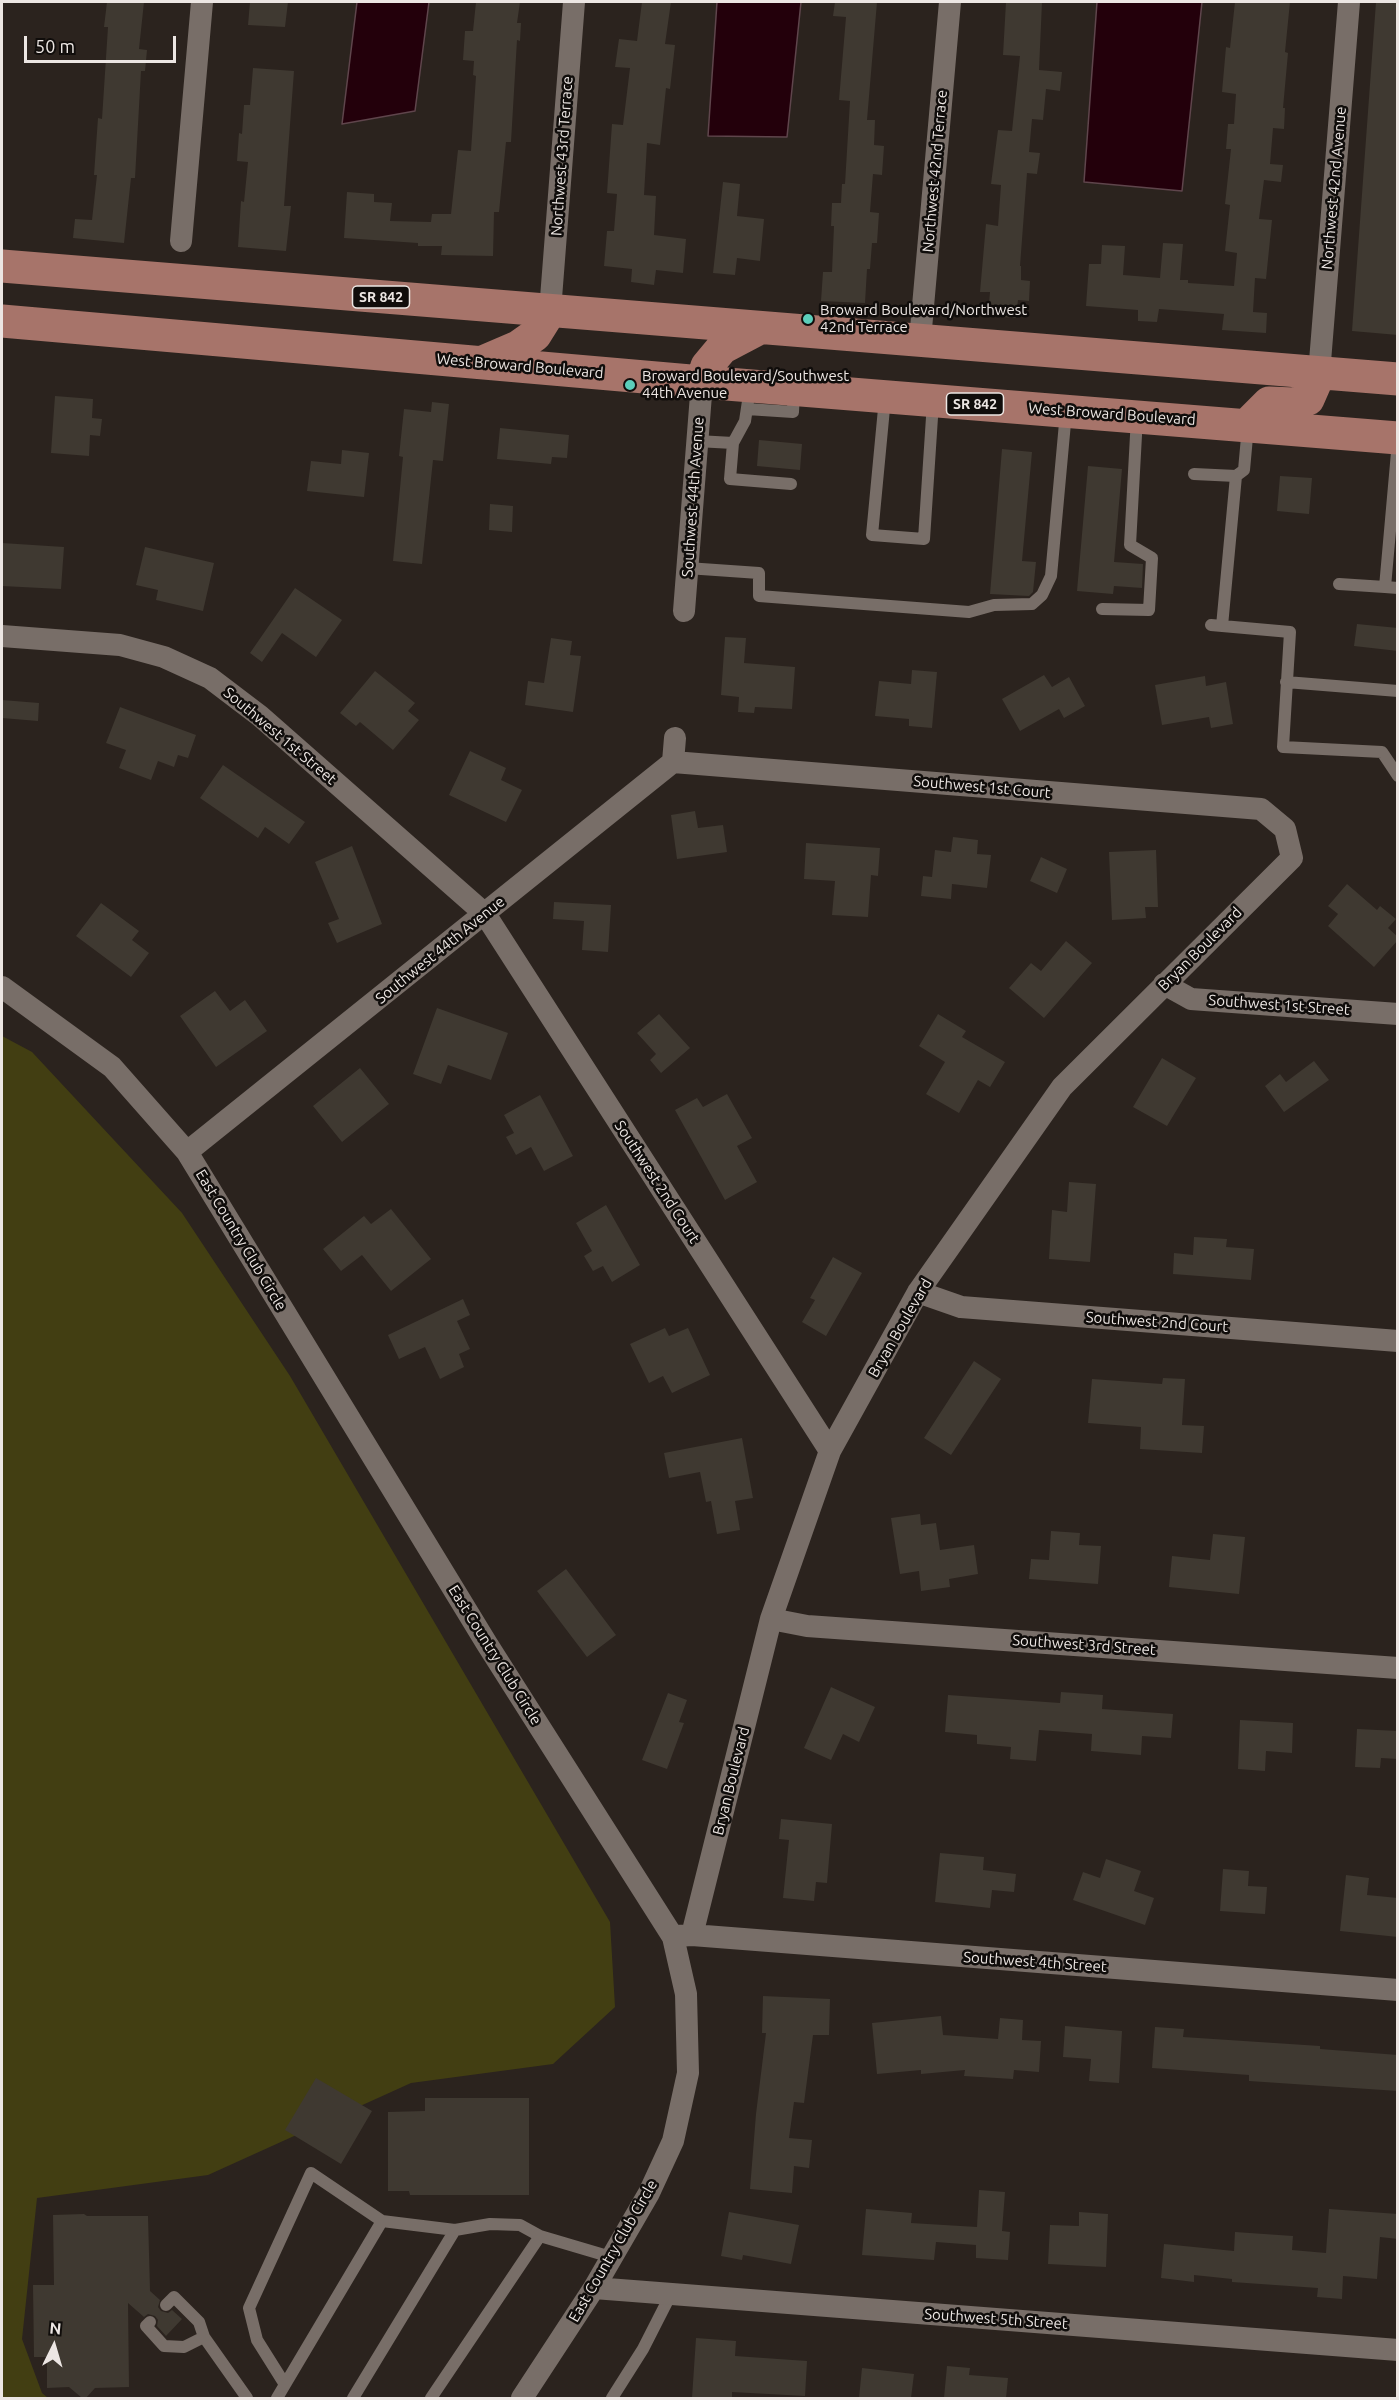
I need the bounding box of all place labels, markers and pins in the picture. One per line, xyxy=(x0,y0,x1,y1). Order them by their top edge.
place label: Broward Boulevard/Northwest 42nd Terrace xyxy=(820,301,1027,336)
marker: Broward Boulevard/Northwest 42nd Terrace xyxy=(801,312,815,326)
place label: Broward Boulevard/Southwest 44th Avenue xyxy=(642,367,849,402)
marker: Broward Boulevard/Southwest 44th Avenue xyxy=(623,378,637,392)

